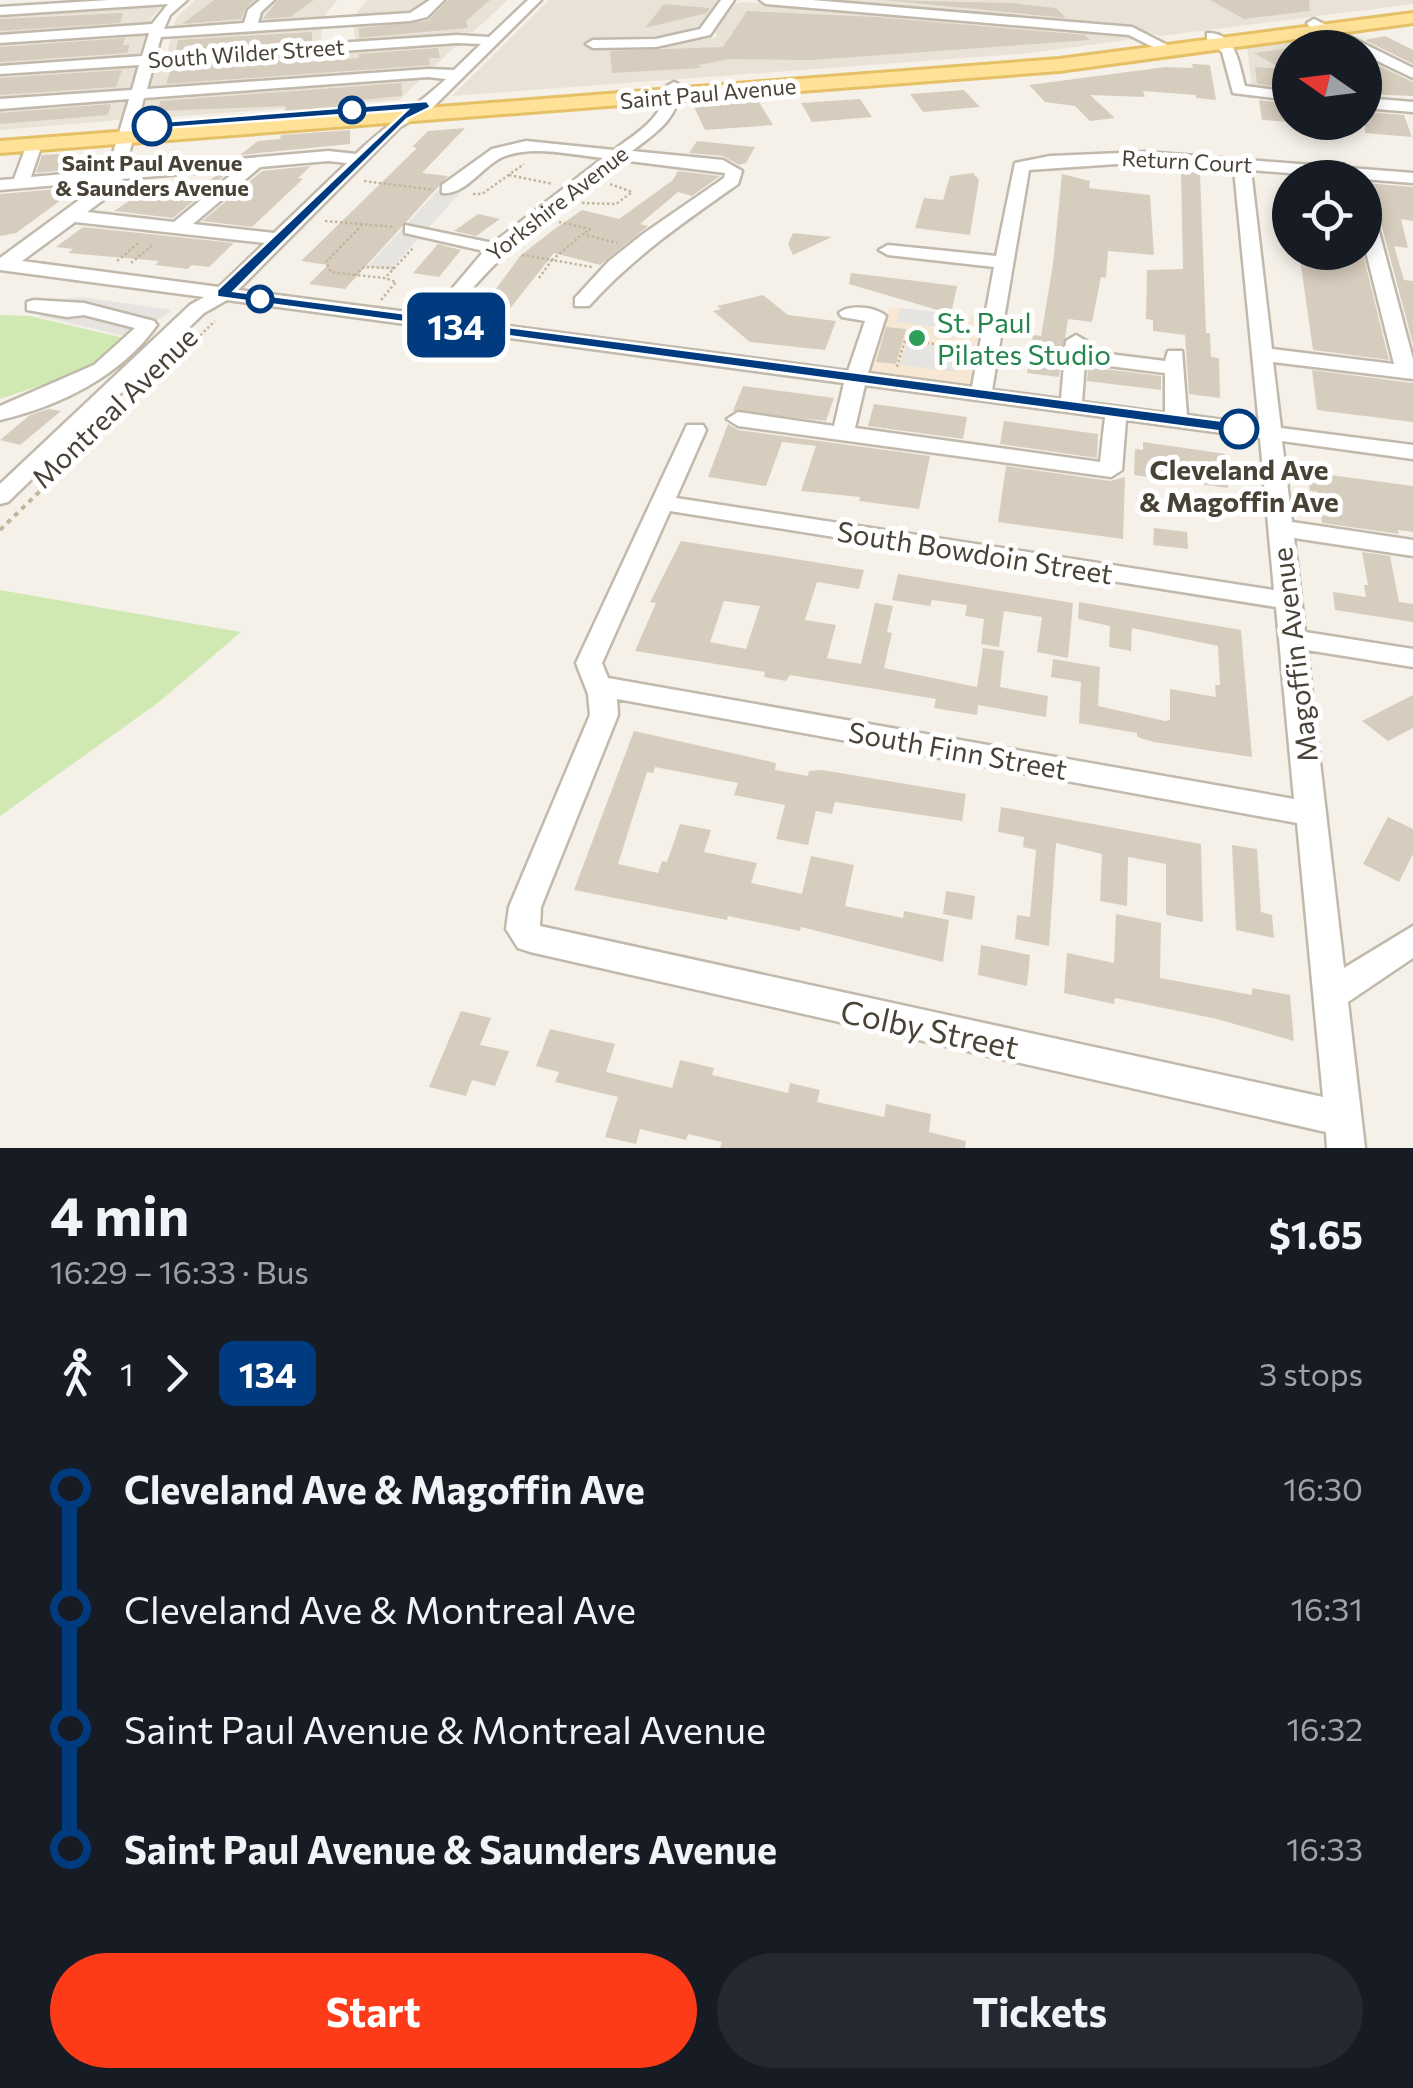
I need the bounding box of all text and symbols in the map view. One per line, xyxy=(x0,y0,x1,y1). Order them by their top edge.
north arrow xyxy=(1272,30,1382,140)
map controls xyxy=(1272,30,1382,270)
street label: South Wilder Street xyxy=(147,33,345,73)
street label: Saint Paul Avenue xyxy=(619,72,797,114)
unlabelled marker xyxy=(339,97,365,123)
marker: Saint Paul Avenue & Saunders Avenue xyxy=(133,107,171,145)
street label: Yorkshire Avenue xyxy=(481,139,633,267)
street label: Return Court xyxy=(1121,144,1253,178)
place label: Saint Paul Avenue & Saunders Avenue xyxy=(55,149,249,201)
button: locate xyxy=(1272,160,1382,270)
unlabelled marker xyxy=(247,286,273,312)
line badge: 134 xyxy=(398,292,514,358)
text: 134 xyxy=(427,304,485,347)
place label: St. Paul Pilates Studio xyxy=(937,305,1111,371)
street label: Montreal Avenue xyxy=(24,319,204,495)
marker: St. Paul Pilates Studio xyxy=(906,327,928,349)
marker: Cleveland Ave & Magoffin Ave xyxy=(1220,410,1258,448)
place label: Cleveland Ave & Magoffin Ave xyxy=(1139,452,1339,518)
street label: South Bowdoin Street xyxy=(835,513,1115,591)
street label: Magoffin Avenue xyxy=(1264,546,1324,764)
street label: South Finn Street xyxy=(846,714,1070,786)
street label: Colby Street xyxy=(837,990,1023,1066)
text: 4 min xyxy=(50,1180,189,1247)
text: $1.65 xyxy=(1269,1210,1363,1257)
text: 16:29 – 16:33 · Bus xyxy=(50,1251,309,1291)
icon: walk xyxy=(50,1346,105,1401)
icon: forward xyxy=(149,1346,204,1401)
text: 134 xyxy=(239,1352,296,1395)
text: 1 xyxy=(120,1353,134,1393)
text: 3 stops xyxy=(1259,1353,1363,1393)
text: Cleveland Ave & Magoffin Ave xyxy=(124,1465,645,1512)
text: 16:30 xyxy=(1283,1468,1363,1508)
text: Cleveland Ave & Montreal Ave xyxy=(124,1585,636,1632)
text: 16:31 xyxy=(1290,1588,1363,1628)
text: Saint Paul Avenue & Montreal Avenue xyxy=(124,1705,766,1752)
text: 16:32 xyxy=(1286,1708,1363,1748)
text: Saint Paul Avenue & Saunders Avenue xyxy=(124,1825,777,1872)
text: 16:33 xyxy=(1286,1828,1363,1868)
button: Start xyxy=(50,1953,697,2068)
button: Tickets xyxy=(717,1953,1363,2068)

